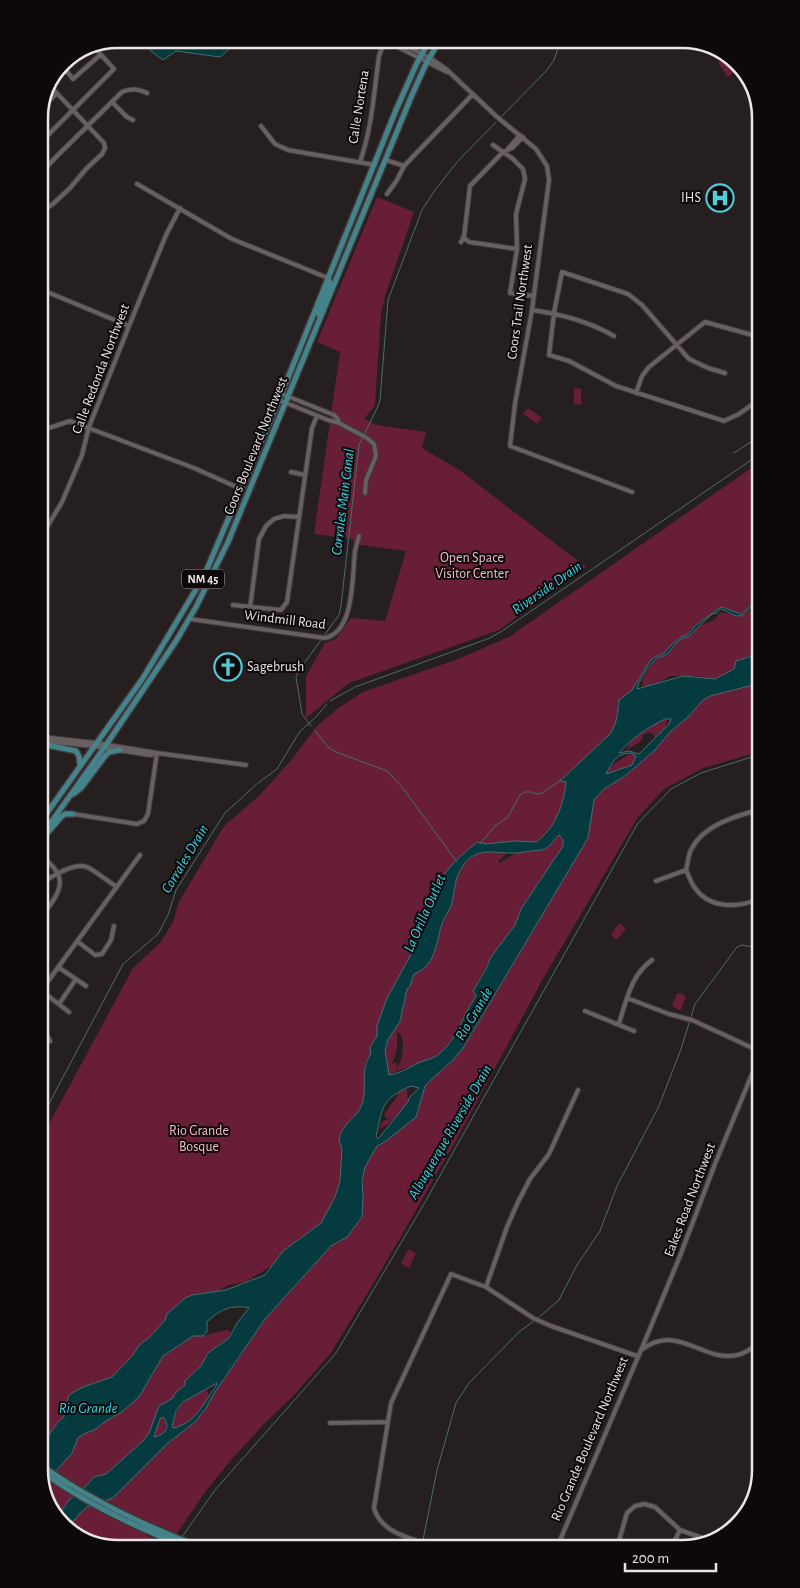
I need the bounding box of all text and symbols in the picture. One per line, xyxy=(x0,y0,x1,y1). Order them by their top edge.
street label: Calle Nortena xyxy=(346,69,372,145)
hospital icon: IHS xyxy=(705,183,735,213)
place label: IHS xyxy=(681,191,701,205)
street label: Coors Trail Northwest xyxy=(505,243,535,360)
street label: Calle Redonda Northwest xyxy=(70,302,132,436)
street label: Coors Boulevard Northwest xyxy=(222,375,290,517)
water label: Corrales Main Canal xyxy=(329,448,357,556)
park label: Open Space Visitor Center xyxy=(435,551,509,581)
water label: Riverside Drain xyxy=(509,559,585,617)
road number: NM 45 xyxy=(182,570,224,588)
street label: Windmill Road xyxy=(243,608,327,632)
church icon: Sagebrush xyxy=(213,652,243,682)
place label: Sagebrush xyxy=(247,660,304,674)
water label: Corrales Drain xyxy=(159,822,211,896)
water label: La Orilla Outlet xyxy=(401,872,449,954)
water label: Rio Grande xyxy=(452,985,496,1043)
water label: Albuquerque Riverside Drain xyxy=(405,1062,495,1203)
park label: Rio Grande Bosque xyxy=(169,1124,229,1154)
street label: Eakes Road Northwest xyxy=(662,1141,718,1259)
street label: Rio Grande Boulevard Northwest xyxy=(549,1354,631,1523)
water label: Rio Grande xyxy=(59,1401,118,1416)
scale bar xyxy=(625,1540,716,1572)
text: 200 m xyxy=(632,1551,669,1566)

